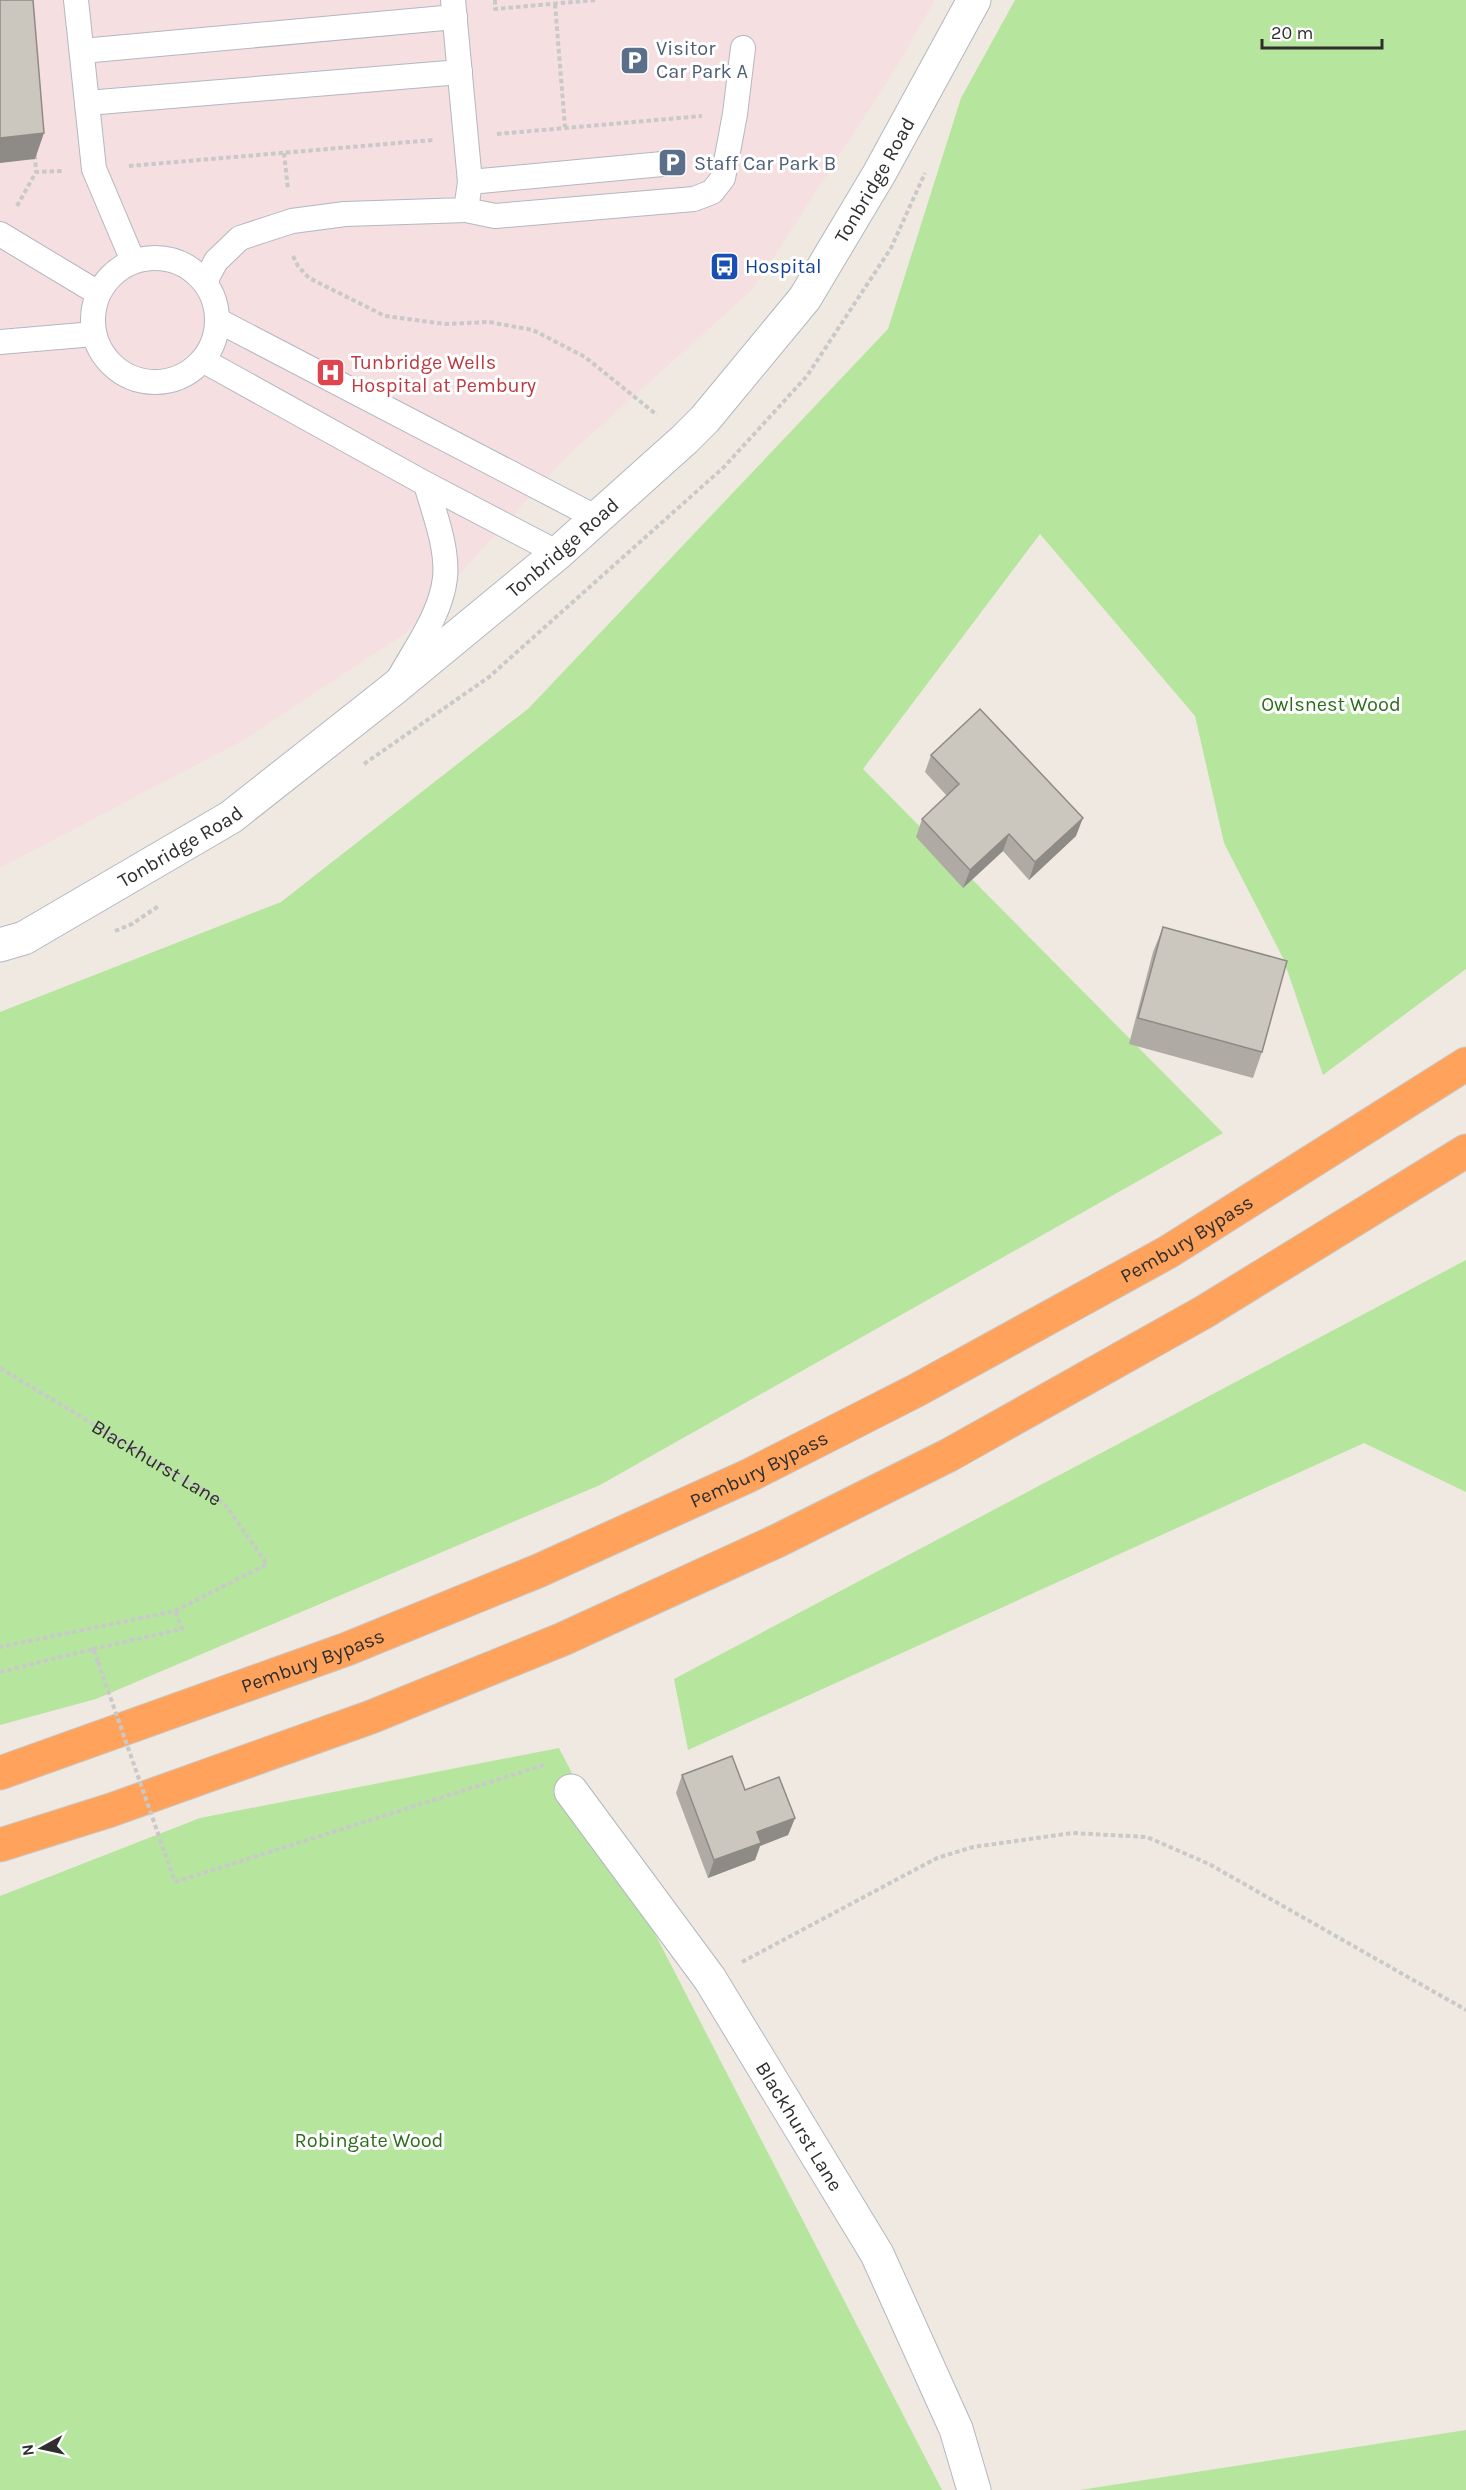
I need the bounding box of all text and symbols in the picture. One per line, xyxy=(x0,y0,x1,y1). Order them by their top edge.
scale bar xyxy=(1262,12,1382,50)
text: 20 m xyxy=(1271,22,1313,44)
place label: Visitor Car Park A xyxy=(656,37,748,83)
parking icon: Visitor Car Park A xyxy=(619,44,651,76)
street label: Tonbridge Road xyxy=(829,113,919,247)
parking icon: Staff Car Park B xyxy=(657,147,689,179)
place label: Staff Car Park B xyxy=(694,152,836,175)
bus stop icon: Hospital xyxy=(708,250,740,282)
place label: Hospital xyxy=(745,255,822,278)
place label: Tunbridge Wells Hospital at Pembury xyxy=(351,351,536,397)
hospital icon: Tunbridge Wells Hospital at Pembury xyxy=(314,357,346,389)
street label: Tonbridge Road xyxy=(502,493,623,602)
park label: Owlsnest Wood xyxy=(1261,693,1401,716)
street label: Tonbridge Road xyxy=(114,801,247,892)
street label: Pembury Bypass xyxy=(1116,1190,1257,1288)
street label: Blackhurst Lane xyxy=(88,1415,226,1510)
street label: Pembury Bypass xyxy=(686,1426,832,1512)
street label: Pembury Bypass xyxy=(238,1624,387,1697)
street label: Blackhurst Lane xyxy=(751,2057,848,2195)
park label: Robingate Wood xyxy=(295,2129,443,2152)
north arrow xyxy=(12,2418,72,2478)
text: N xyxy=(17,2443,38,2457)

